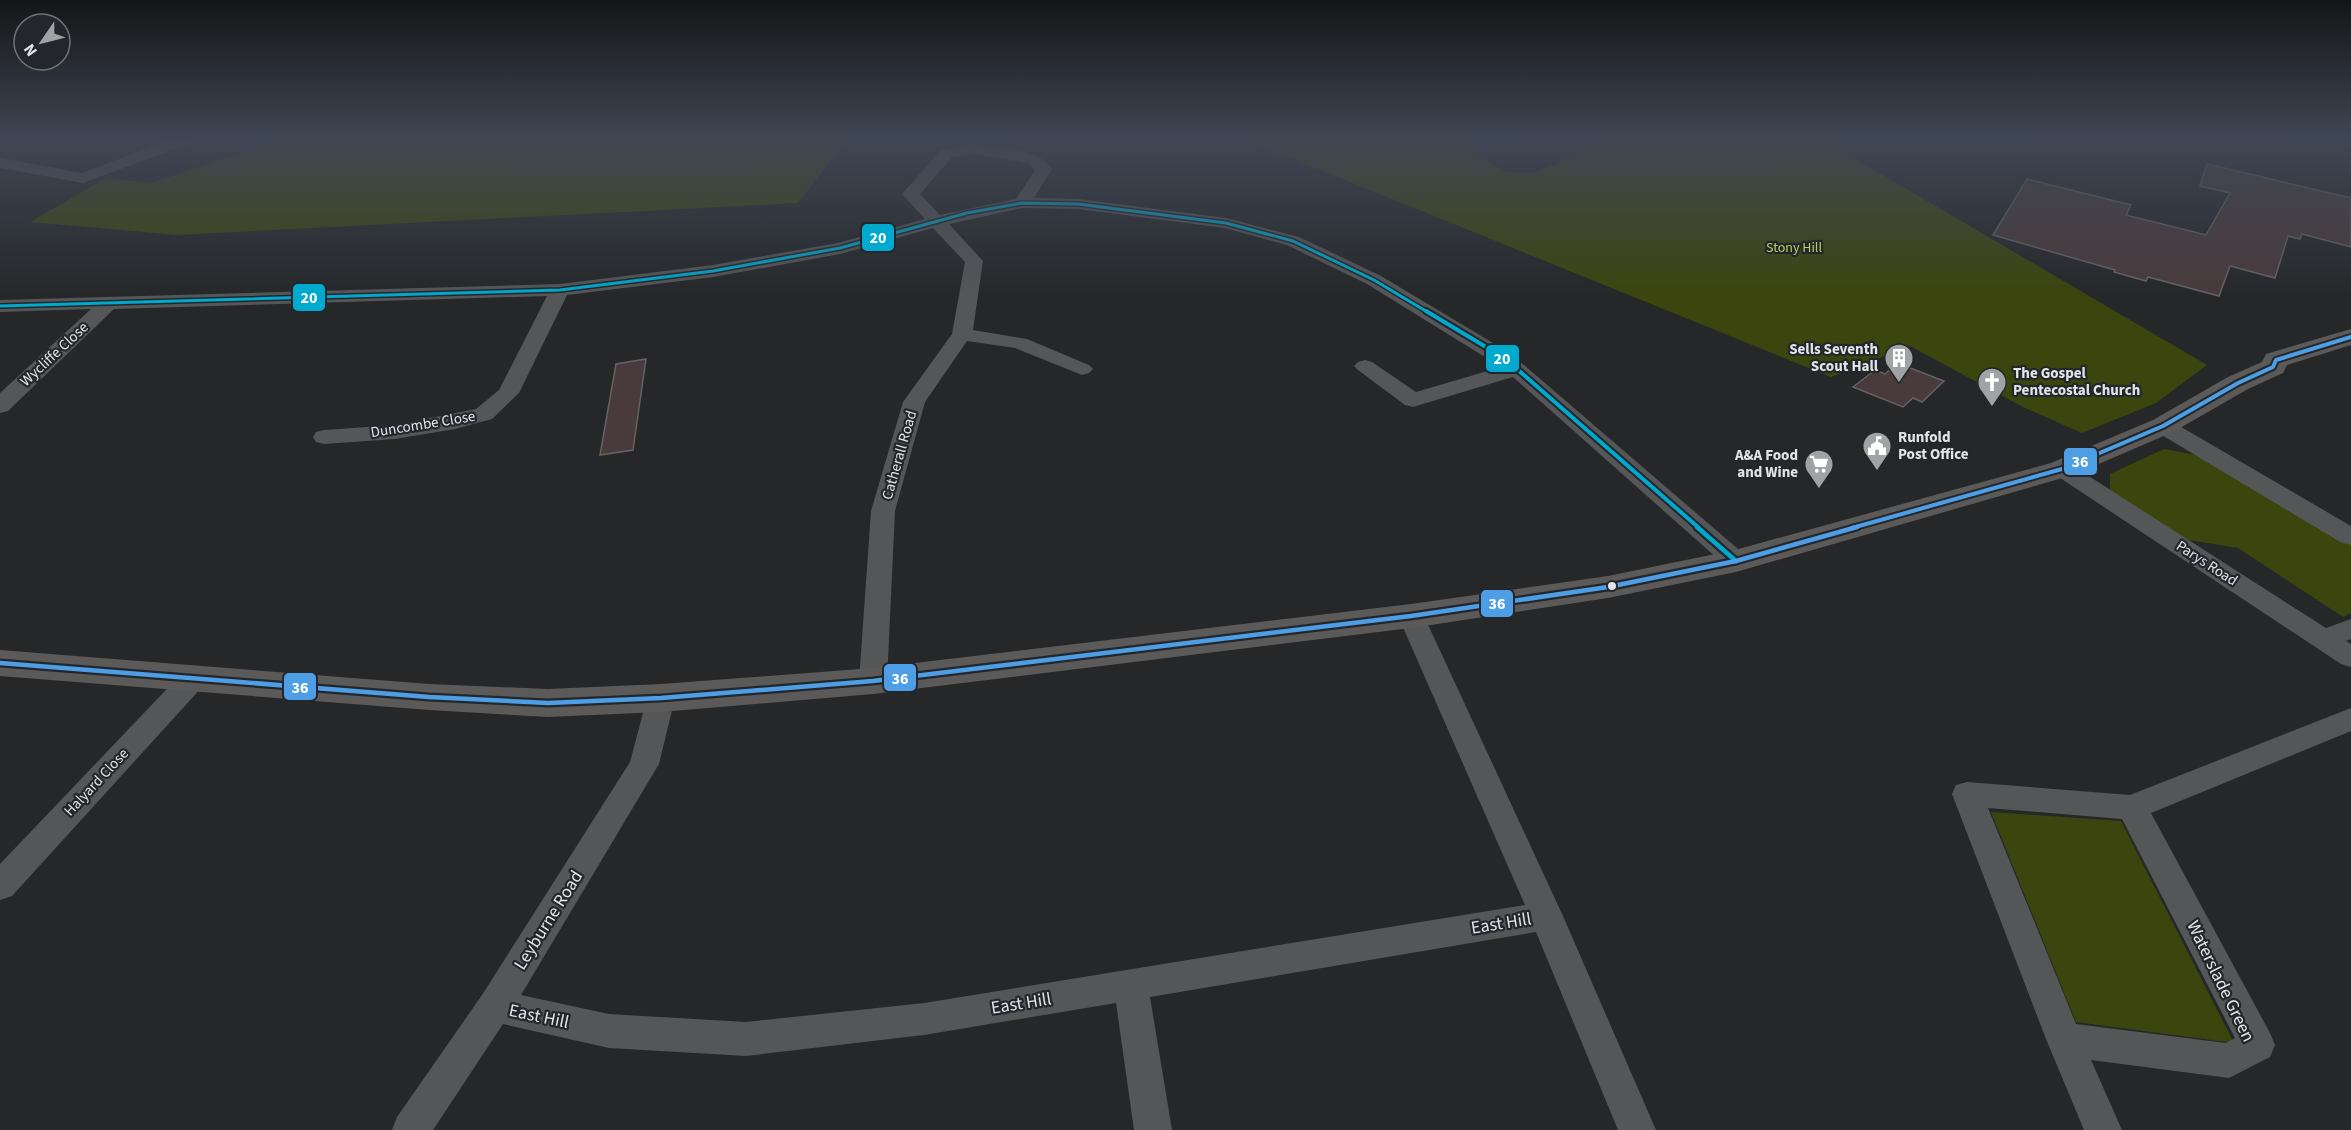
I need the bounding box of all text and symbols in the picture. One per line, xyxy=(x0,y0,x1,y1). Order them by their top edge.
north arrow xyxy=(12,12,72,72)
text: N xyxy=(18,39,43,61)
line badge: 20 xyxy=(861,223,895,252)
text: 20 xyxy=(870,227,886,249)
park label: Stony Hill xyxy=(1766,238,1822,258)
line badge: 20 xyxy=(292,283,326,312)
text: 20 xyxy=(301,287,317,309)
street label: Wycliffe Close xyxy=(16,317,93,391)
place label: Sells Seventh Scout Hall xyxy=(1789,339,1879,377)
building icon: Sells Seventh Scout Hall xyxy=(1883,342,1915,384)
line badge: 20 xyxy=(1485,344,1520,373)
text: 20 xyxy=(1494,348,1510,370)
place label: The Gospel Pentecostal Church xyxy=(2013,363,2140,401)
church icon: The Gospel Pentecostal Church xyxy=(1976,366,2008,408)
street label: Duncombe Close xyxy=(369,406,477,443)
street label: Catherall Road xyxy=(877,408,922,502)
place label: Runfold Post Office xyxy=(1898,427,1969,465)
public building icon: Runfold Post Office xyxy=(1861,430,1893,472)
place label: A&A Food and Wine xyxy=(1734,445,1798,483)
line badge: 36 xyxy=(2063,447,2098,476)
supermarket icon: A&A Food and Wine xyxy=(1803,448,1835,490)
text: 36 xyxy=(2072,451,2088,473)
street label: Parys Road xyxy=(2172,536,2242,591)
unlabelled marker xyxy=(1606,580,1618,592)
line badge: 36 xyxy=(1480,589,1514,618)
text: 36 xyxy=(1489,593,1505,615)
line badge: 36 xyxy=(883,663,917,692)
text: 36 xyxy=(892,668,908,690)
line badge: 36 xyxy=(283,672,317,701)
text: 36 xyxy=(292,677,308,699)
street label: Halyard Close xyxy=(59,744,133,821)
street label: Leyburne Road xyxy=(508,866,589,975)
street label: East Hill xyxy=(1469,906,1533,941)
street label: Waterslade Green xyxy=(2180,916,2261,1046)
street label: East Hill xyxy=(989,986,1053,1021)
street label: East Hill xyxy=(507,998,571,1035)

